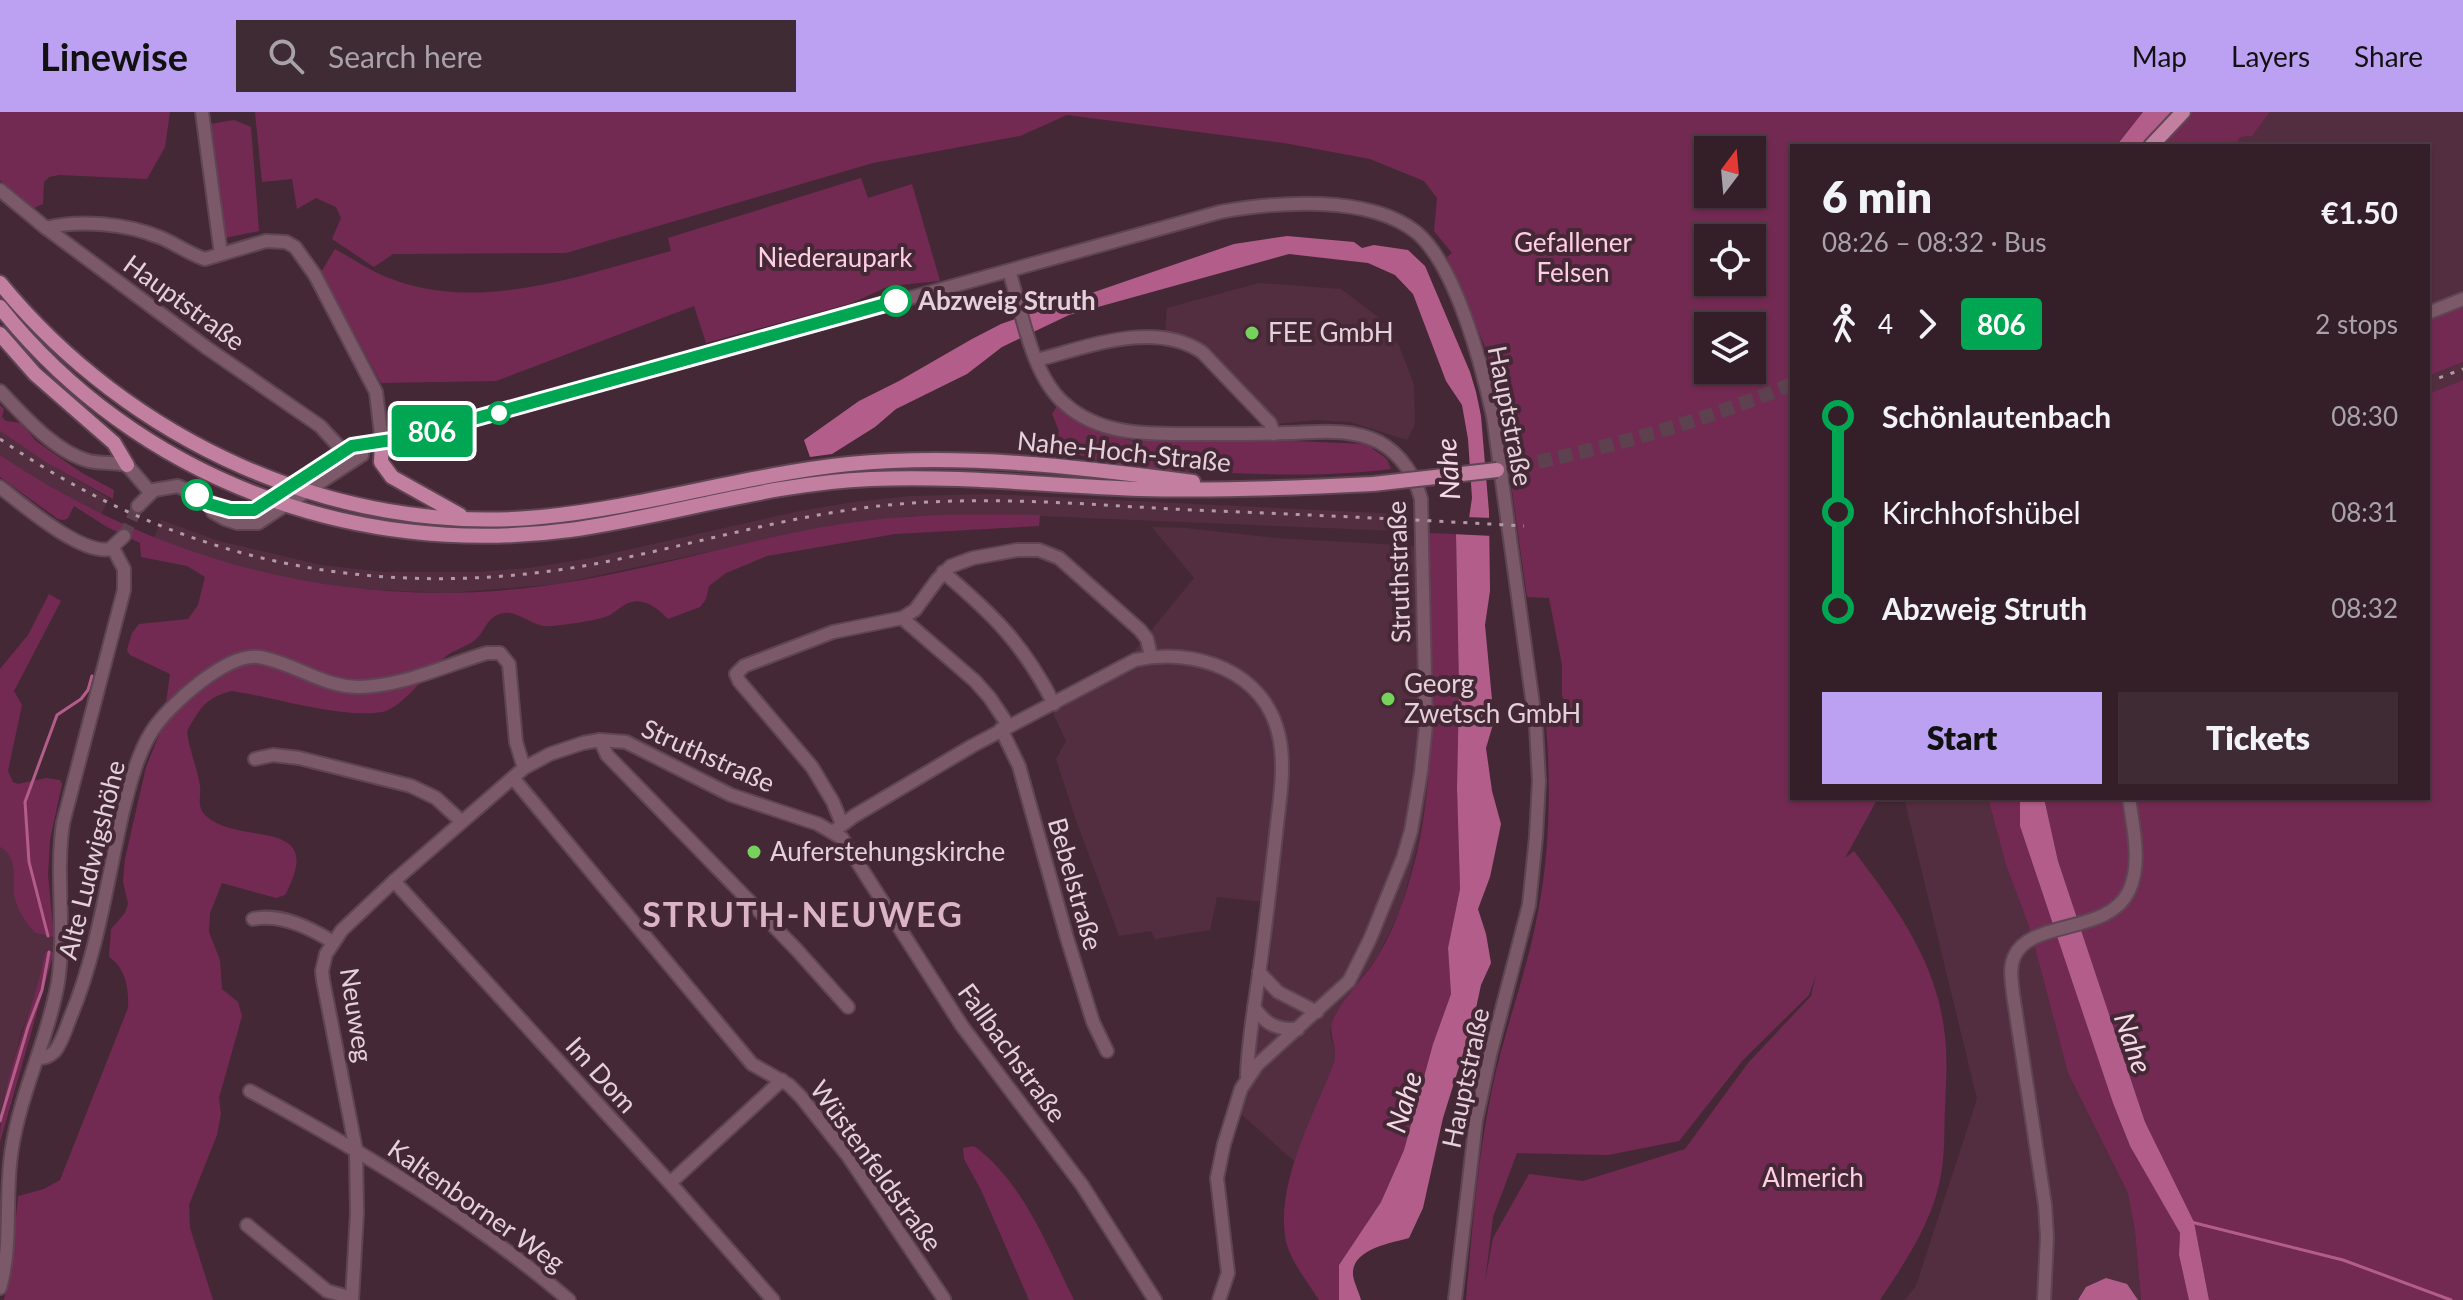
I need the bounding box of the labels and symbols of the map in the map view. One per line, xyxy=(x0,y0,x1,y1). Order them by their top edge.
north arrow xyxy=(1694,136,1766,208)
park label: Gefallener Felsen xyxy=(1514,226,1633,288)
park label: Niederaupark xyxy=(758,241,913,273)
street label: Hauptstraße xyxy=(118,247,252,357)
place label: Abzweig Struth xyxy=(917,284,1096,316)
marker: Abzweig Struth xyxy=(881,286,911,316)
place label: FEE GmbH xyxy=(1268,316,1394,348)
marker: FEE GmbH xyxy=(1243,324,1261,342)
street label: Hauptstraße xyxy=(1482,343,1540,489)
unlabelled marker xyxy=(488,402,510,424)
line badge: 806 xyxy=(386,405,478,457)
street label: Nahe-Hoch-Straße xyxy=(1016,424,1233,478)
water label: Nahe xyxy=(1428,437,1466,501)
unlabelled marker xyxy=(182,480,212,510)
street label: Struthstraße xyxy=(1380,500,1416,644)
place label: Georg Zwetsch GmbH xyxy=(1404,667,1581,729)
marker: Georg Zwetsch GmbH xyxy=(1379,690,1397,708)
street label: Struthstraße xyxy=(637,712,780,799)
street label: Alte Ludwigshöhe xyxy=(51,757,131,963)
street label: Bebelstraße xyxy=(1042,814,1110,954)
place label: Auferstehungskirche xyxy=(770,835,1005,867)
marker: Auferstehungskirche xyxy=(745,843,763,861)
district label: STRUTH-NEUWEG xyxy=(642,893,964,934)
street label: Neuweg xyxy=(334,965,380,1064)
street label: Fallbachstraße xyxy=(952,977,1074,1128)
street label: Hauptstraße xyxy=(1435,1005,1495,1151)
water label: Nahe xyxy=(2108,1008,2160,1078)
street label: Im Dom xyxy=(559,1030,644,1119)
water label: Nahe xyxy=(1378,1067,1428,1136)
street label: Wüstenfeldstraße xyxy=(804,1074,950,1257)
street label: Kaltenborner Weg xyxy=(382,1132,571,1278)
park label: Almerich xyxy=(1762,1161,1864,1193)

